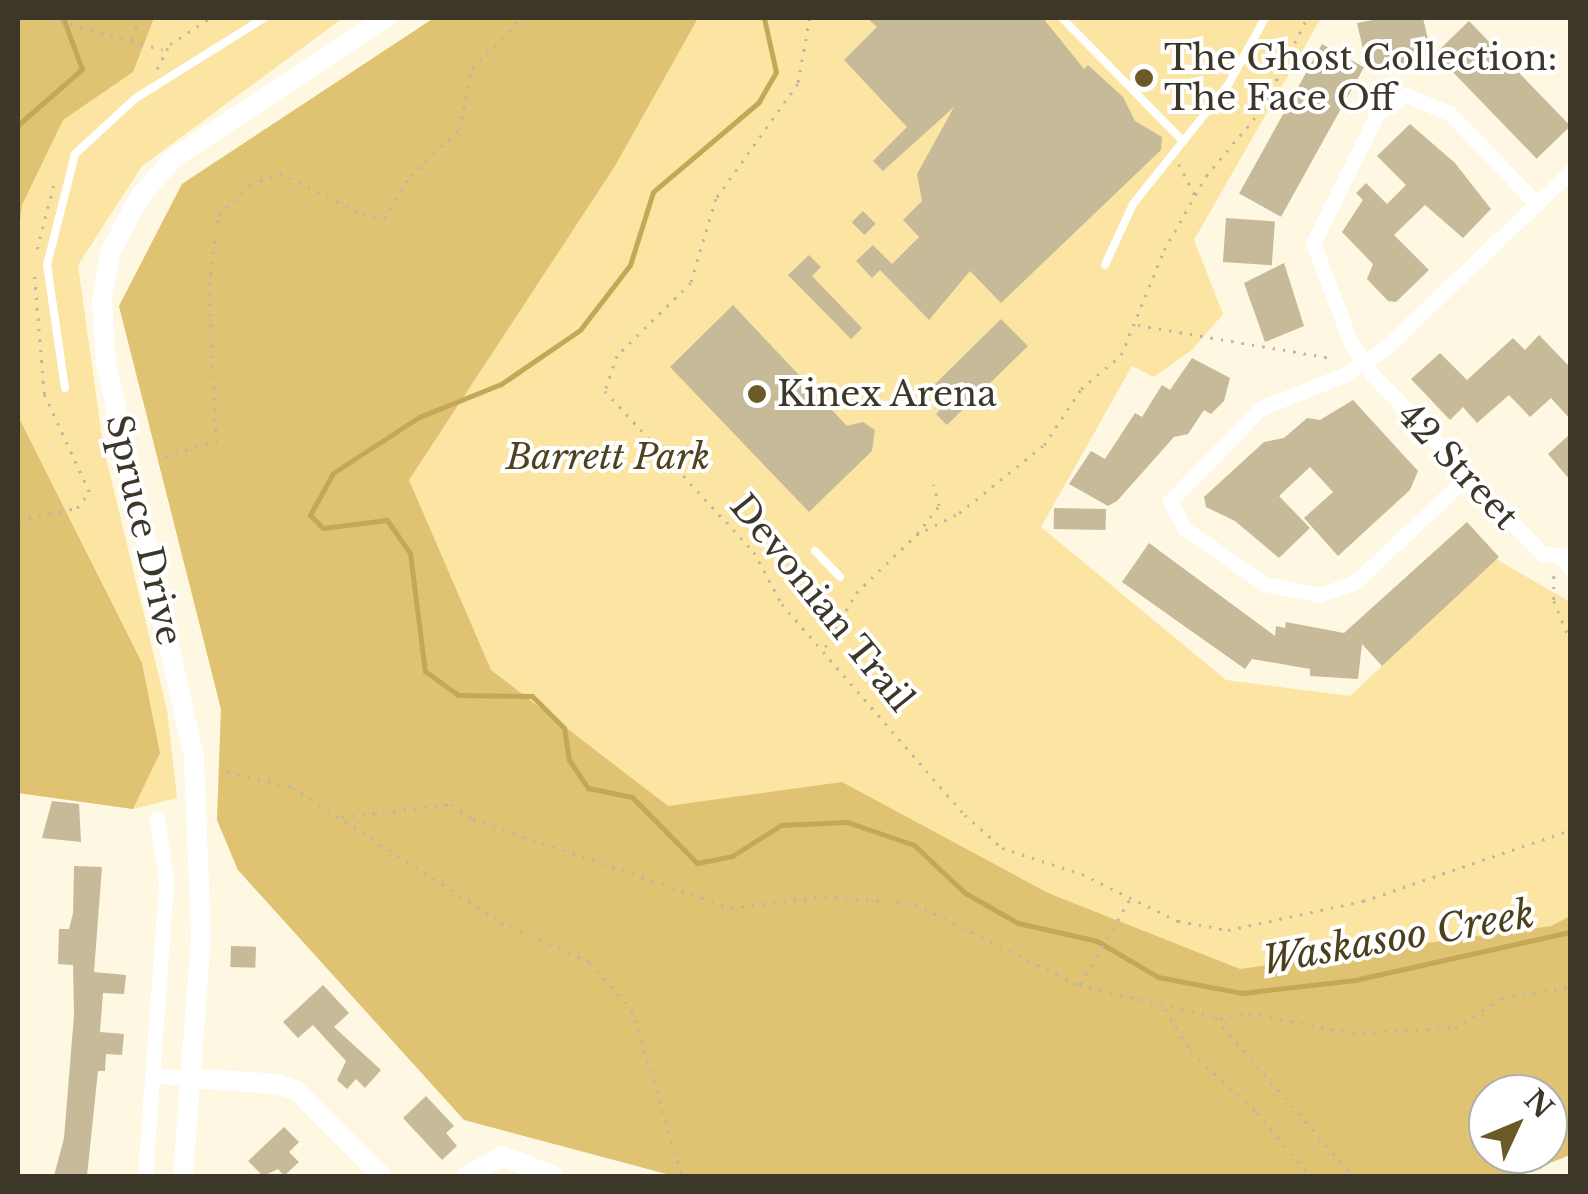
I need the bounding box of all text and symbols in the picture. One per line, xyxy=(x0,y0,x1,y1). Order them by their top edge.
place label: The Ghost Collection: The Face Off xyxy=(1164,37,1558,119)
marker: The Ghost Collection: The Face Off xyxy=(1133,67,1155,89)
place label: Kinex Arena xyxy=(777,373,998,415)
marker: Kinex Arena xyxy=(746,383,768,405)
street label: 42 Street xyxy=(1389,394,1527,538)
street label: Spruce Drive xyxy=(97,411,191,649)
park label: Barrett Park xyxy=(506,436,710,478)
street label: Devonian Trail xyxy=(721,485,923,721)
water label: Waskasoo Creek xyxy=(1258,891,1538,983)
north arrow xyxy=(1468,1074,1568,1174)
text: N xyxy=(1517,1083,1560,1126)

